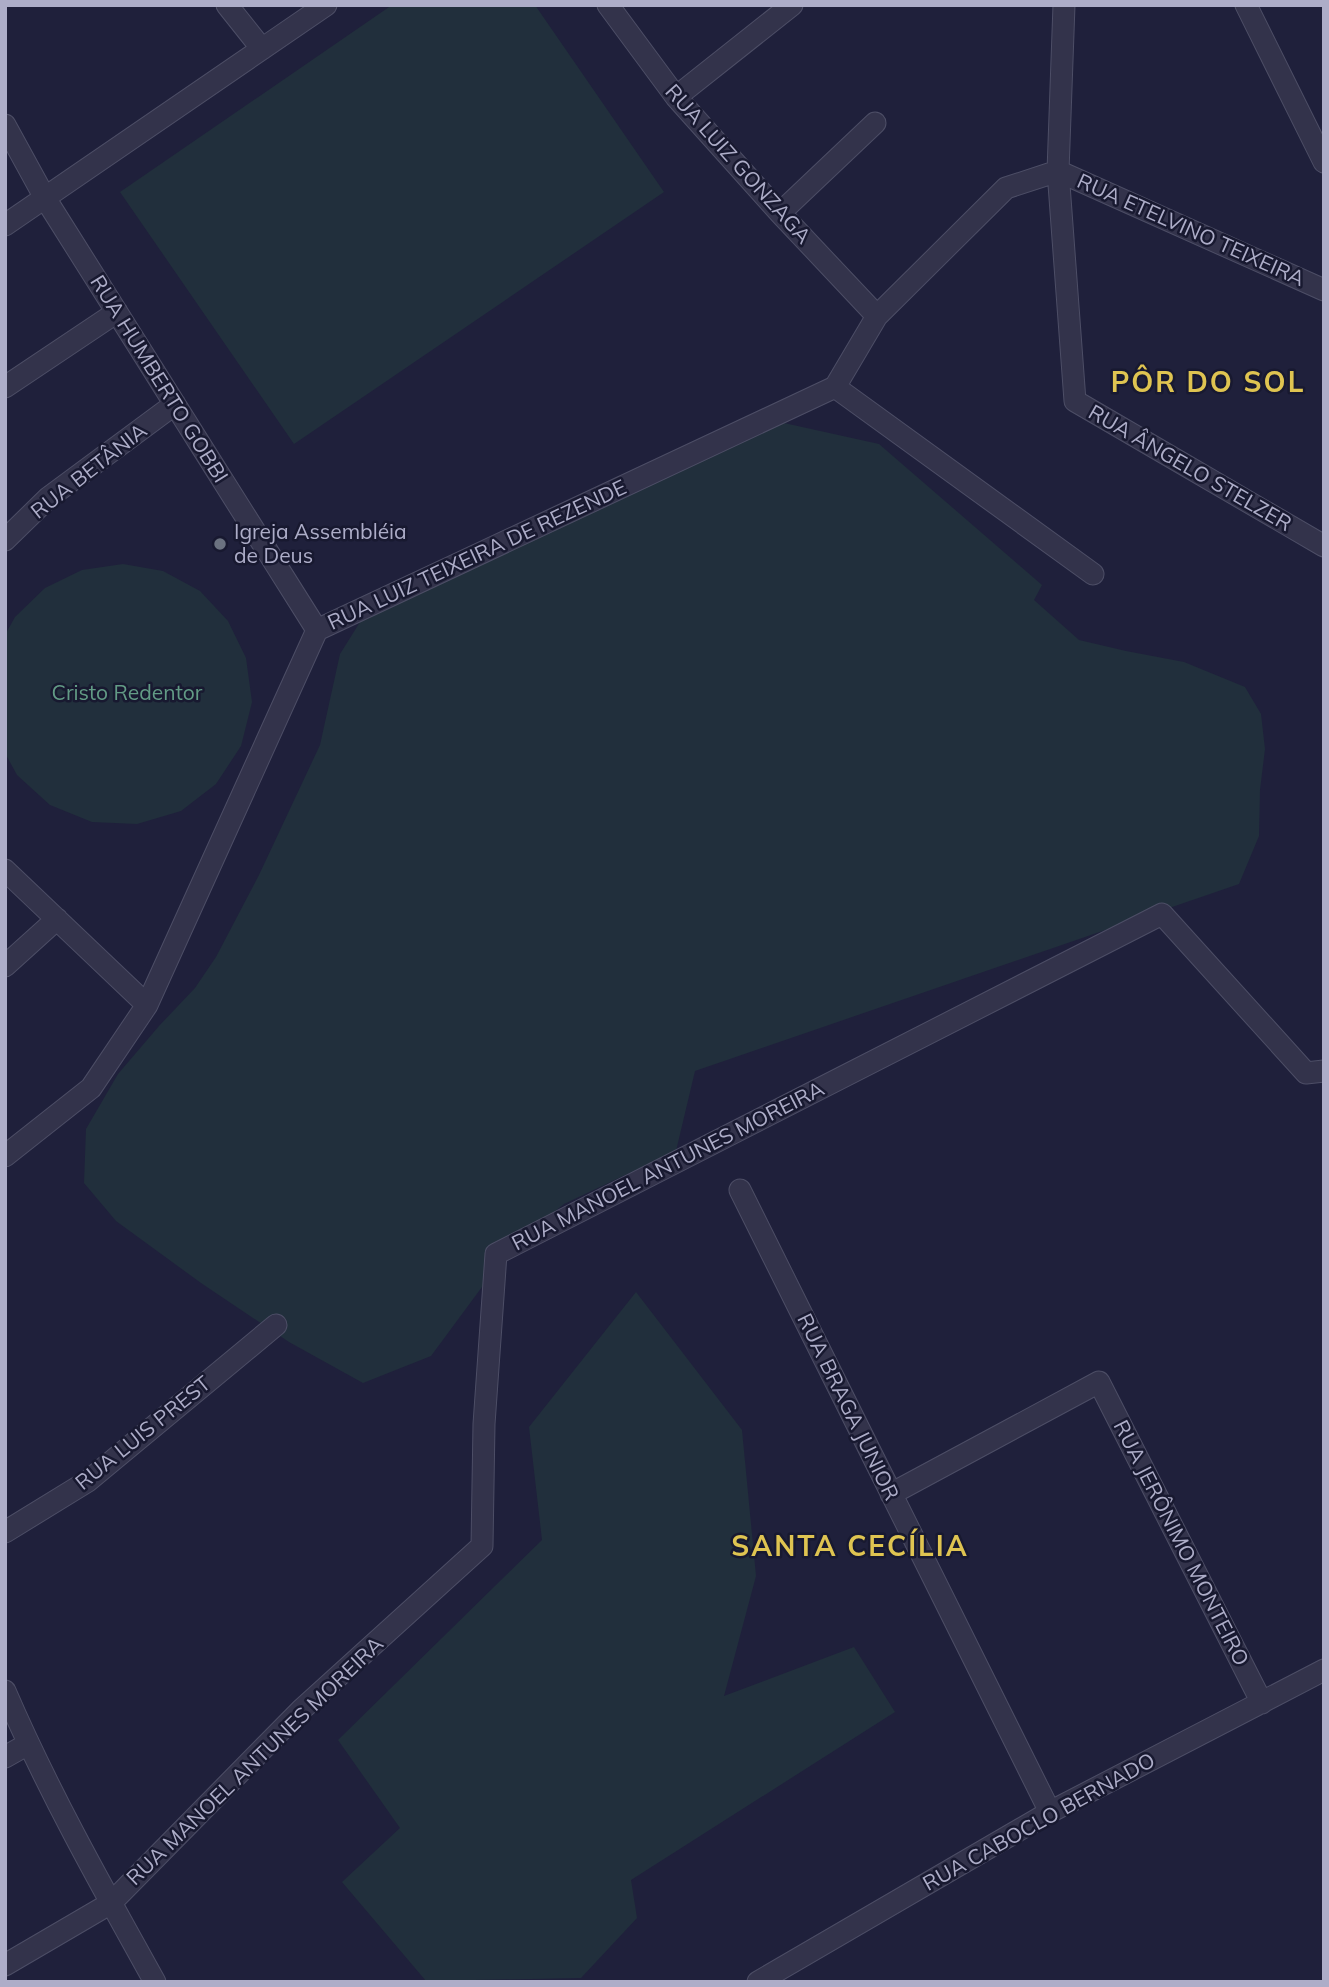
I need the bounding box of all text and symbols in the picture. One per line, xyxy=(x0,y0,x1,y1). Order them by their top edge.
street label: RUA LUIZ GONZAGA xyxy=(660,78,818,249)
street label: RUA ETELVINO TEIXEIRA xyxy=(1074,167,1310,291)
street label: RUA HUMBERTO GOBBI xyxy=(85,270,234,487)
district label: PÔR DO SOL xyxy=(1111,364,1305,399)
street label: RUA ÂNGELO STELZER xyxy=(1084,398,1297,536)
street label: RUA BETÂNIA xyxy=(25,416,152,524)
street label: RUA LUIZ TEIXEIRA DE REZENDE xyxy=(323,473,630,635)
place label: Igreja Assembléia de Deus xyxy=(234,518,407,568)
marker: Igreja Assembléia de Deus xyxy=(212,536,228,552)
park label: Cristo Redentor xyxy=(52,679,203,705)
street label: RUA MANOEL ANTUNES MOREIRA xyxy=(507,1074,829,1255)
street label: RUA BRAGA JUNIOR xyxy=(792,1309,905,1504)
street label: RUA LUIS PREST xyxy=(69,1369,216,1495)
street label: RUA JERÔNIMO MONTEIRO xyxy=(1108,1415,1255,1670)
district label: SANTA CECÍLIA xyxy=(731,1528,969,1563)
street label: RUA MANOEL ANTUNES MOREIRA xyxy=(120,1630,389,1890)
street label: RUA CABOCLO BERNADO xyxy=(918,1746,1159,1896)

